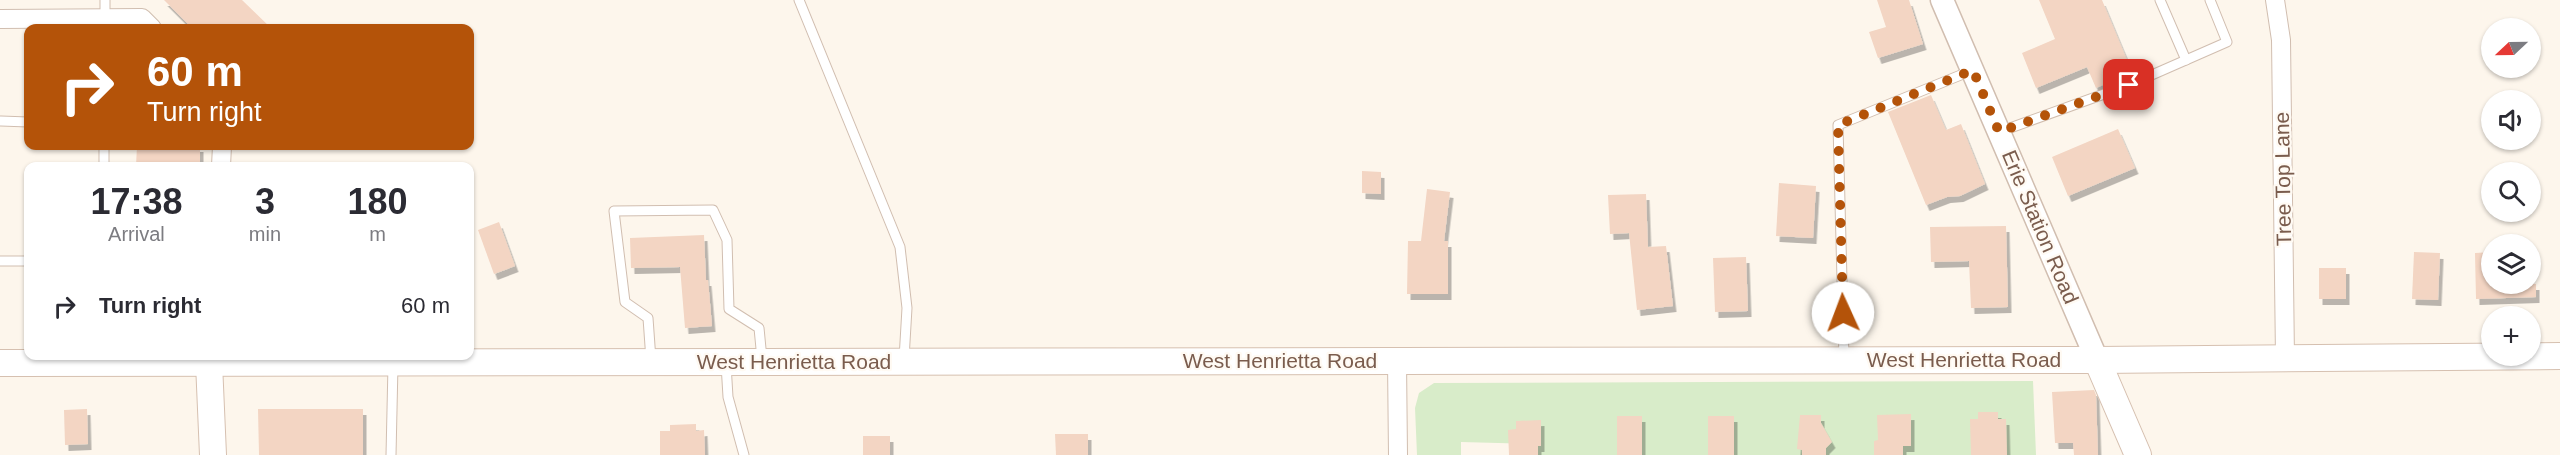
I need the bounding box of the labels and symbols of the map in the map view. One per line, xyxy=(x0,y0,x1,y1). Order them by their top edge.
north arrow xyxy=(2481,18,2541,78)
pin xyxy=(2103,59,2154,110)
street label: Tree Top Lane xyxy=(2270,112,2295,246)
street label: Erie Station Road xyxy=(1998,147,2083,307)
position arrow xyxy=(1811,281,1875,345)
street label: West Henrietta Road xyxy=(1867,348,2061,371)
street label: West Henrietta Road xyxy=(1183,349,1377,372)
street label: West Henrietta Road xyxy=(697,350,891,373)

